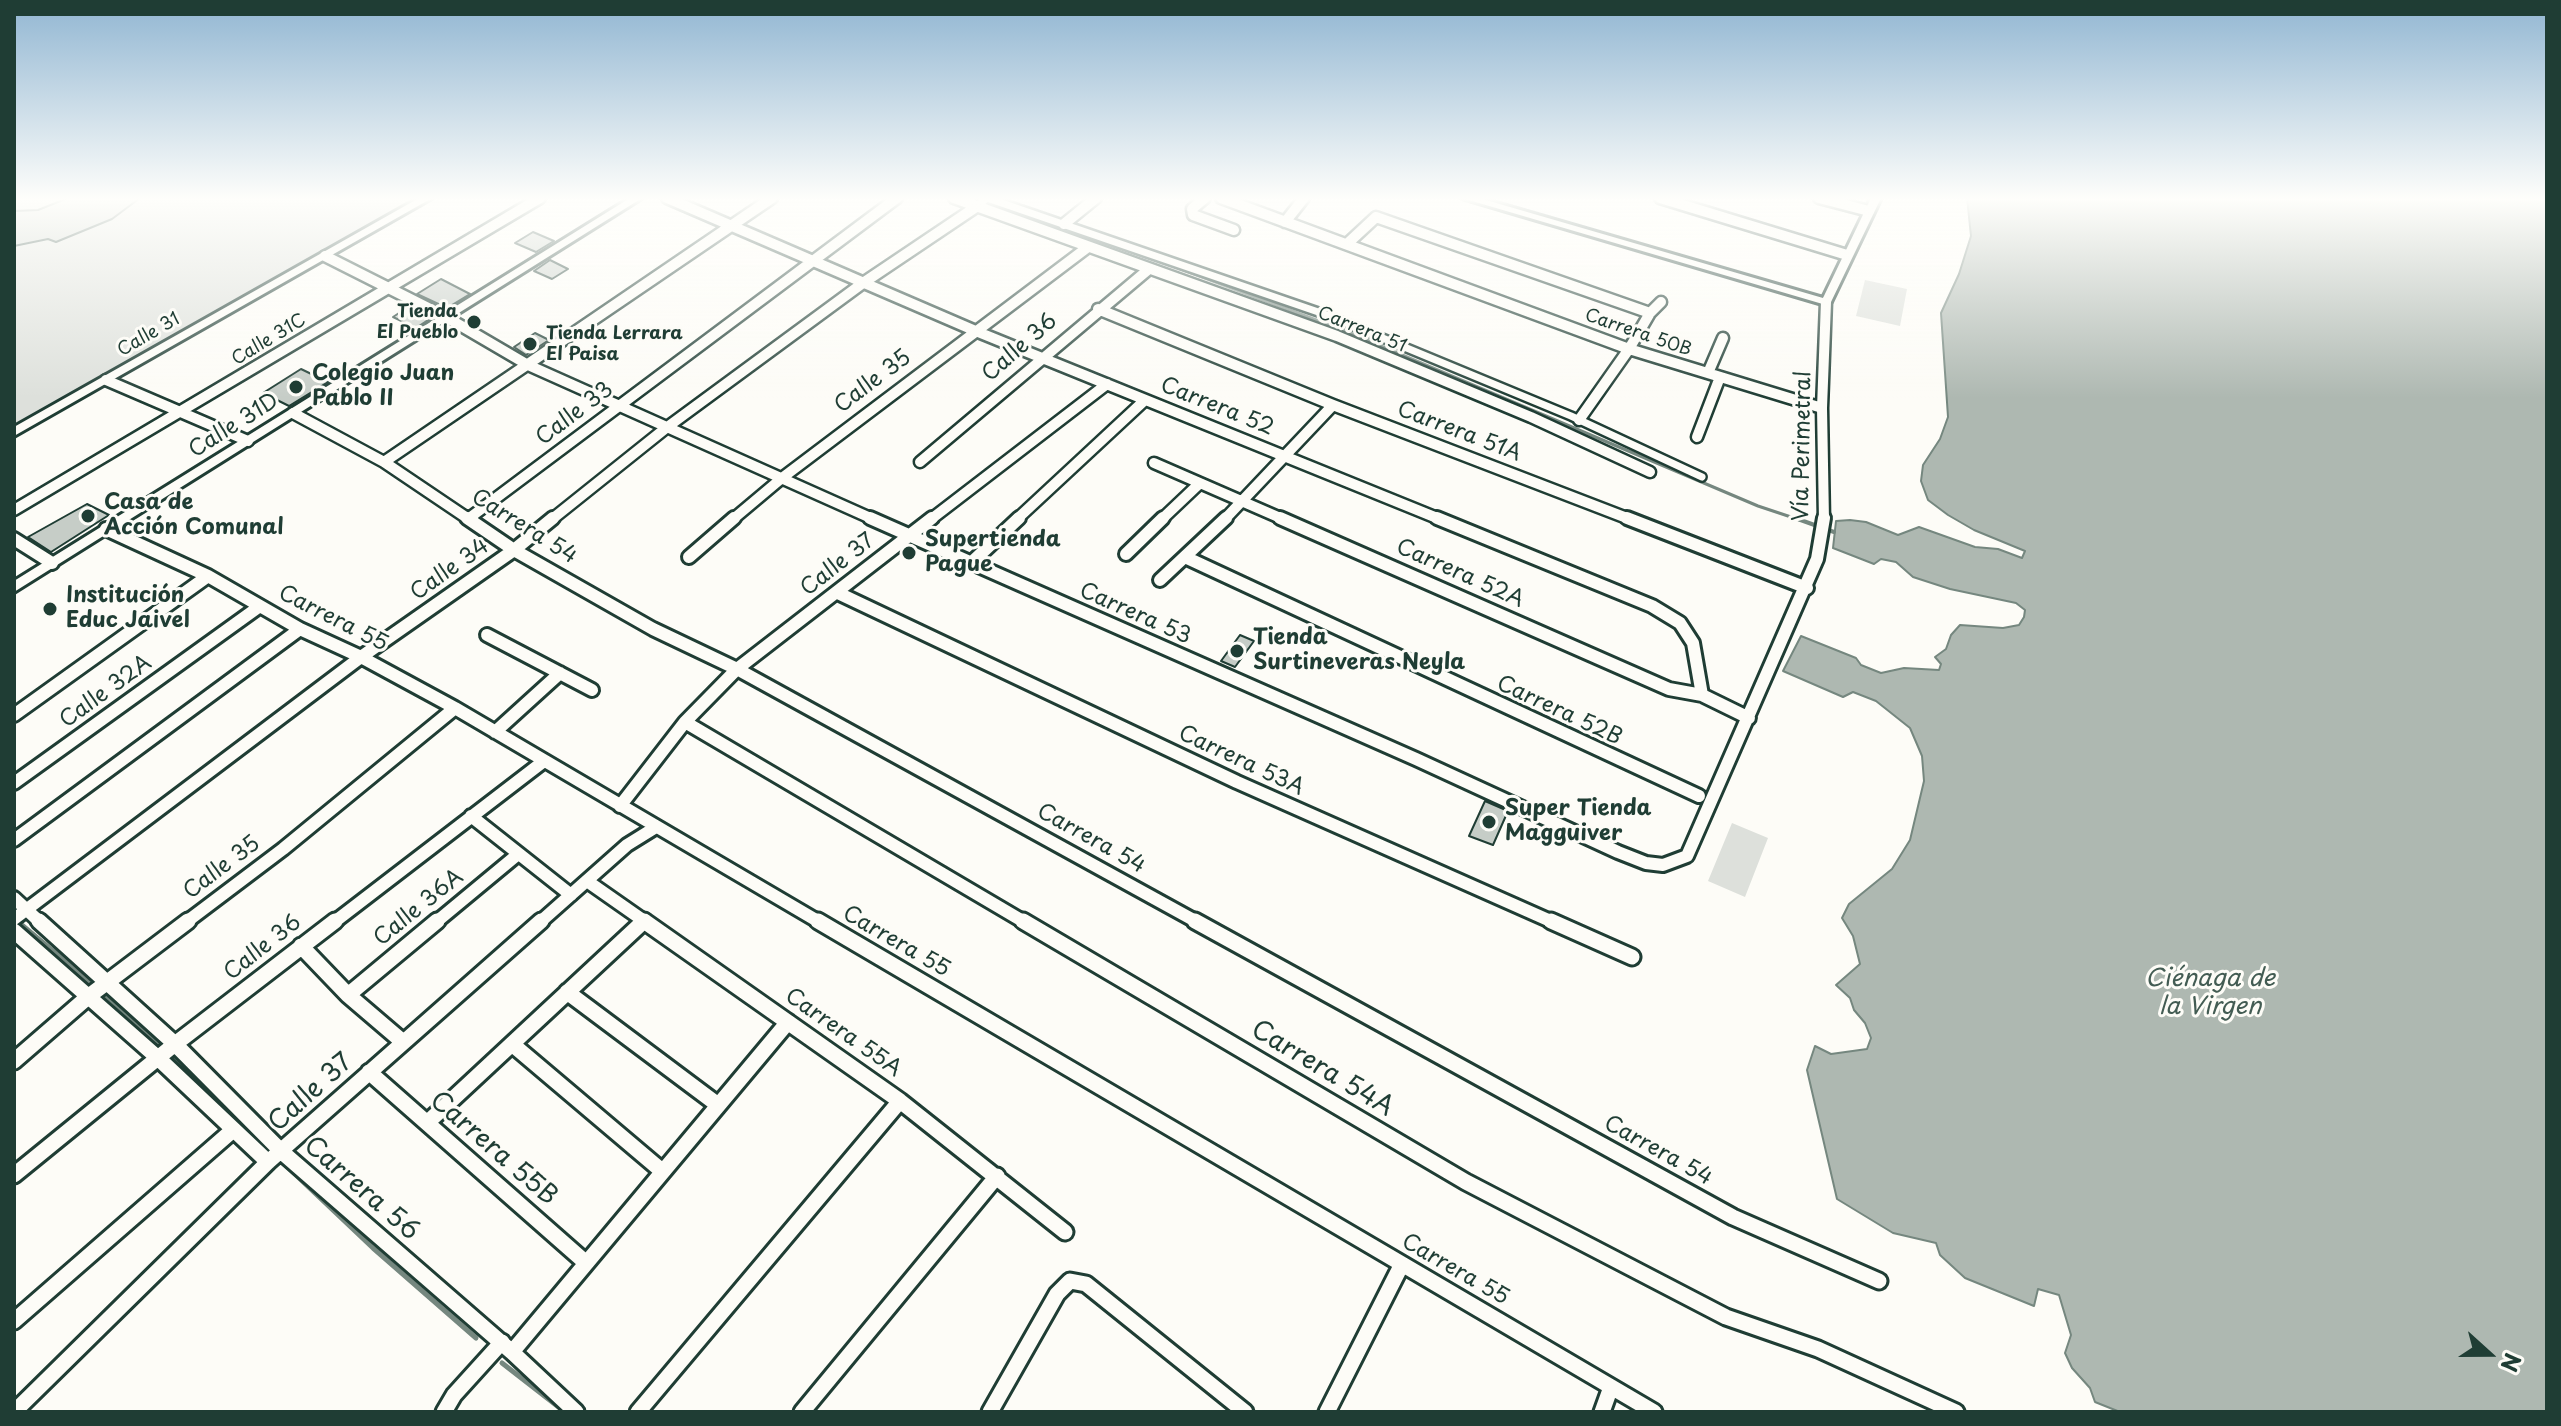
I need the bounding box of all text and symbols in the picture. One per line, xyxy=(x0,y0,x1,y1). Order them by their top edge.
place label: Tienda El Pueblo xyxy=(377,301,458,344)
street label: Carrera 51 xyxy=(1314,302,1410,358)
street label: Carrera 50B xyxy=(1582,305,1694,361)
street label: Calle 36 xyxy=(977,308,1063,388)
street label: Calle 31 xyxy=(114,309,184,361)
street label: Calle 31C xyxy=(228,310,310,370)
marker: Tienda El Pueblo xyxy=(465,313,483,331)
place label: Tienda Lerrara El Paisa xyxy=(546,323,683,366)
marker: Tienda Lerrara El Paisa xyxy=(521,335,539,353)
street label: Calle 35 xyxy=(830,345,916,419)
place label: Colegio Juan Pablo II xyxy=(312,361,454,412)
street label: Vía Perimetral xyxy=(1788,371,1818,521)
street label: Carrera 52 xyxy=(1156,372,1278,442)
street label: Calle 33 xyxy=(531,376,619,452)
marker: Colegio Juan Pablo II xyxy=(287,378,305,396)
street label: Calle 31D xyxy=(184,388,284,464)
street label: Carrera 51A xyxy=(1393,396,1525,468)
street label: Carrera 54 xyxy=(466,484,582,570)
place label: Casa de Acción Comunal xyxy=(104,490,283,542)
marker: Casa de Acción Comunal xyxy=(79,507,97,525)
place label: Supertienda Pague xyxy=(925,527,1061,578)
street label: Calle 37 xyxy=(796,528,880,602)
street label: Calle 34 xyxy=(406,533,494,607)
street label: Carrera 52A xyxy=(1392,534,1528,614)
marker: Supertienda Pague xyxy=(900,544,918,562)
street label: Carrera 53 xyxy=(1075,578,1195,650)
street label: Carrera 55 xyxy=(274,580,392,658)
place label: Institución Educ Jaivel xyxy=(66,583,190,634)
marker: Institución Educ Jaivel xyxy=(41,600,59,618)
place label: Tienda Surtineveras Neyla xyxy=(1253,625,1465,676)
marker: Tienda Surtineveras Neyla xyxy=(1228,642,1246,660)
street label: Calle 32A xyxy=(55,650,157,734)
street label: Carrera 52B xyxy=(1492,671,1626,751)
street label: Carrera 53A xyxy=(1174,720,1308,802)
place label: Super Tienda Magguiver xyxy=(1505,796,1651,848)
street label: Carrera 54 xyxy=(1032,798,1150,880)
marker: Super Tienda Magguiver xyxy=(1480,813,1498,831)
street label: Calle 35 xyxy=(179,831,265,905)
street label: Calle 36A xyxy=(369,864,469,952)
street label: Carrera 55 xyxy=(838,901,954,983)
street label: Calle 36 xyxy=(219,910,307,986)
water label: Ciénaga de la Virgen xyxy=(2145,965,2275,1021)
street label: Carrera 55A xyxy=(780,983,906,1083)
street label: Carrera 54A xyxy=(1245,1014,1399,1124)
street label: Calle 37 xyxy=(263,1047,359,1139)
street label: Carrera 55B xyxy=(423,1085,563,1213)
street label: Carrera 54 xyxy=(1599,1110,1717,1192)
street label: Carrera 56 xyxy=(297,1130,425,1248)
street label: Carrera 55 xyxy=(1397,1229,1513,1311)
north arrow xyxy=(2449,1314,2529,1394)
text: N xyxy=(2493,1349,2530,1377)

